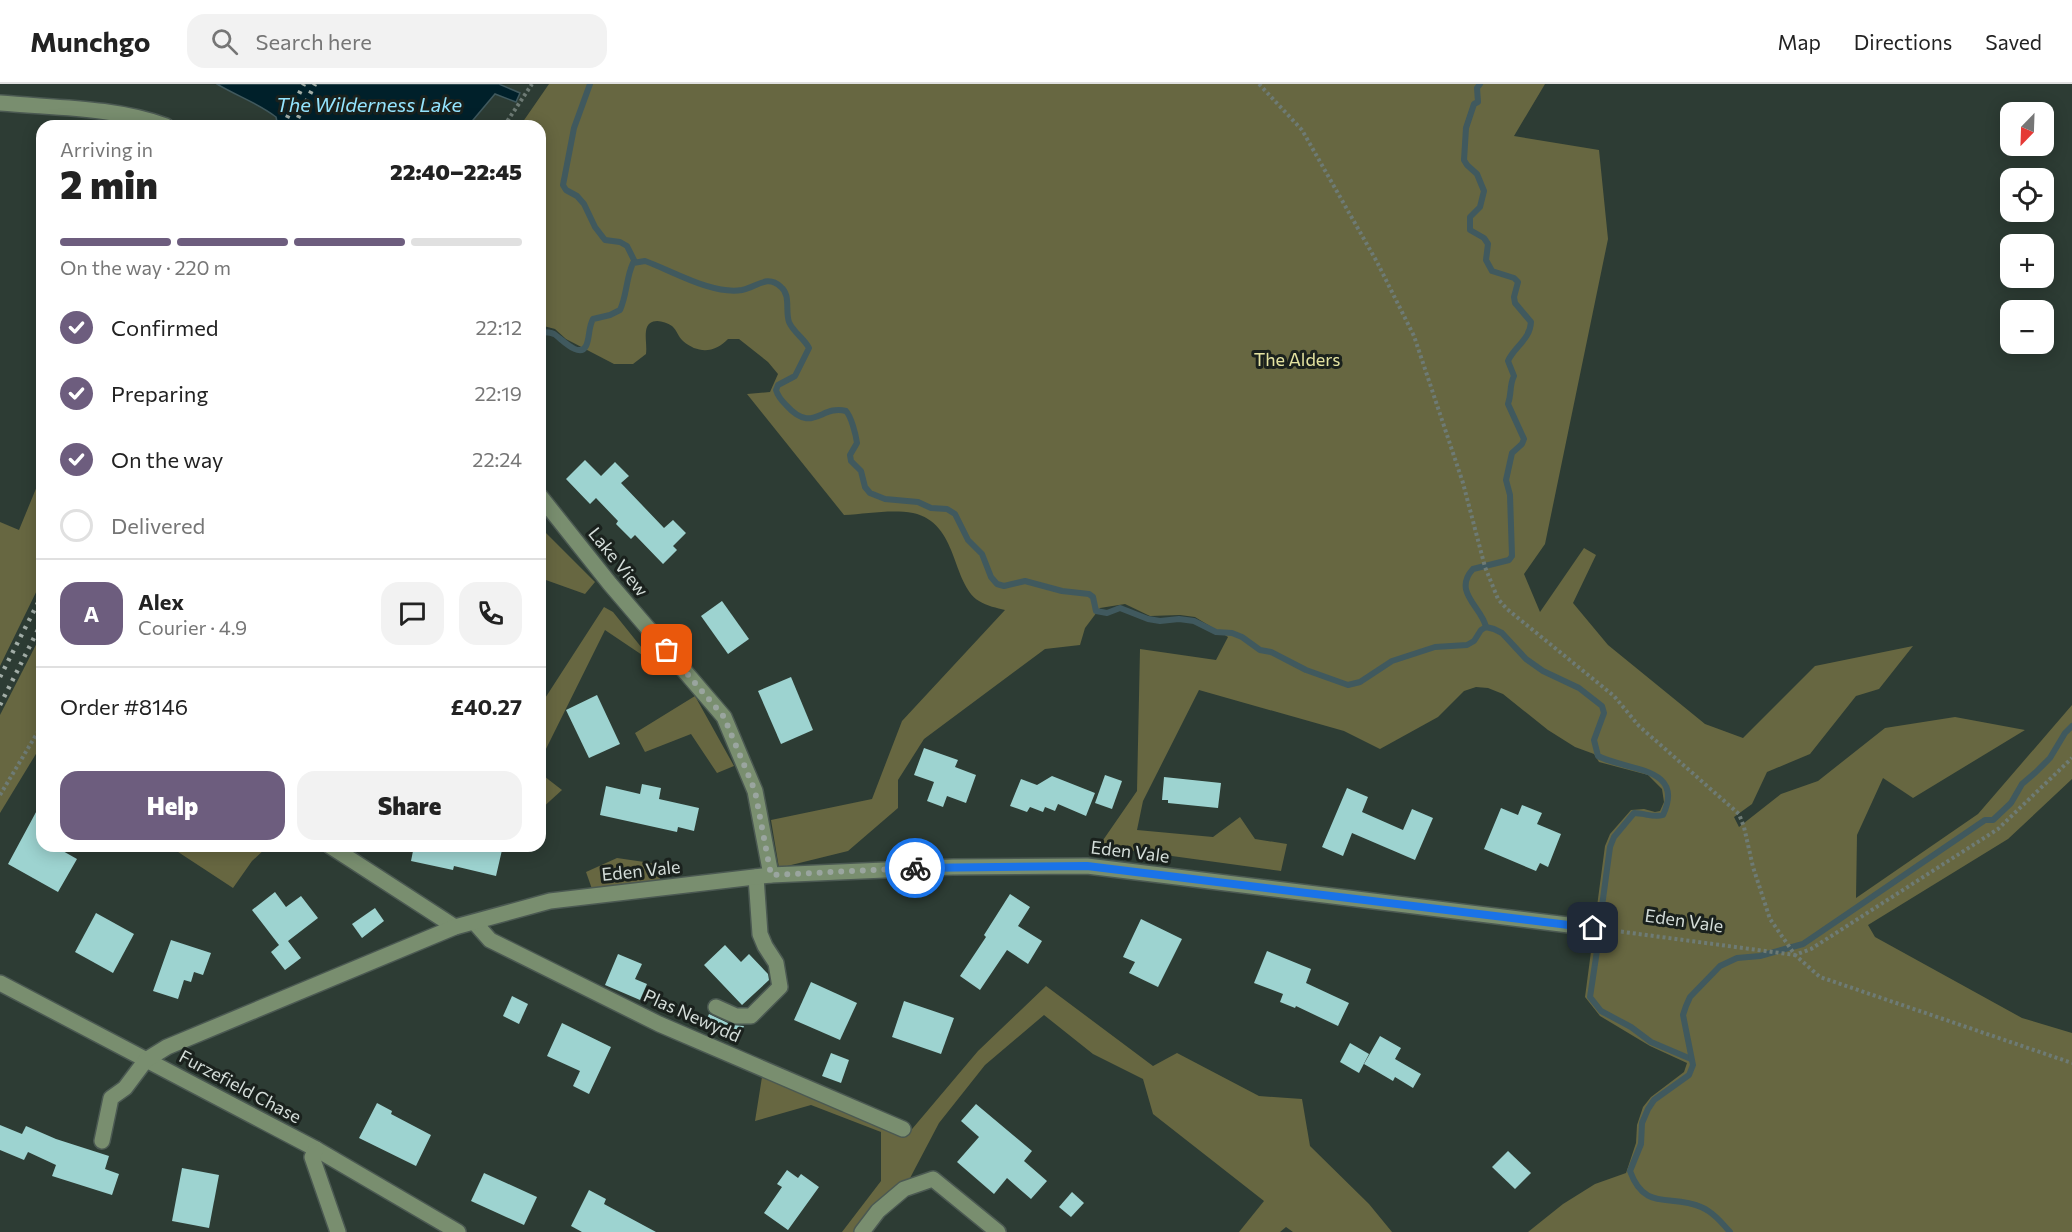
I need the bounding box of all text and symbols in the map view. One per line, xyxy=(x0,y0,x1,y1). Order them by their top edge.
search box xyxy=(187,14,607,68)
text: Munchgo xyxy=(30,24,151,58)
icon: search xyxy=(208,25,241,58)
text: Search here xyxy=(256,28,372,55)
text: Map xyxy=(1778,29,1821,54)
text: Directions xyxy=(1854,29,1952,54)
text: Saved xyxy=(1985,29,2042,54)
water label: The Wilderness Lake xyxy=(276,92,463,116)
north arrow xyxy=(2000,102,2054,156)
map controls xyxy=(2000,102,2054,354)
text: Arriving in xyxy=(60,137,153,161)
text: 22:40–22:45 xyxy=(390,158,522,185)
text: 2 min xyxy=(60,159,158,207)
button: locate xyxy=(2000,168,2054,222)
button: + xyxy=(2000,234,2054,288)
text: On the way · 220 m xyxy=(60,255,231,279)
button: − xyxy=(2000,300,2054,354)
icon: check xyxy=(60,311,93,344)
text: Confirmed xyxy=(111,314,218,341)
text: 22:12 xyxy=(475,315,522,339)
park label: The Alders xyxy=(1254,348,1340,370)
icon: check xyxy=(60,377,93,410)
text: Preparing xyxy=(111,380,208,407)
text: 22:19 xyxy=(474,381,522,405)
icon: check xyxy=(60,443,93,476)
text: On the way xyxy=(111,446,223,473)
text: 22:24 xyxy=(472,447,522,471)
text: Delivered xyxy=(111,512,205,539)
street label: Lake View xyxy=(584,522,653,600)
button: chat xyxy=(381,582,444,645)
button: phone xyxy=(459,582,522,645)
text: Alex xyxy=(138,588,184,615)
text: A xyxy=(84,600,99,627)
text: Courier · 4.9 xyxy=(138,615,247,639)
pin xyxy=(641,624,692,675)
icon: bag xyxy=(650,633,683,666)
text: Order #8146 xyxy=(60,693,188,720)
text: £40.27 xyxy=(451,693,522,720)
button: Help xyxy=(60,771,285,840)
button: Share xyxy=(297,771,522,840)
street label: Eden Vale xyxy=(1089,835,1171,867)
courier xyxy=(885,838,945,898)
icon: bike xyxy=(899,852,932,885)
street label: Eden Vale xyxy=(600,855,681,885)
pin xyxy=(1567,902,1618,953)
street label: Eden Vale xyxy=(1643,904,1725,936)
icon: home xyxy=(1576,911,1609,944)
street label: Plas Newydd xyxy=(640,984,744,1046)
street label: Furzefield Chase xyxy=(176,1045,305,1128)

